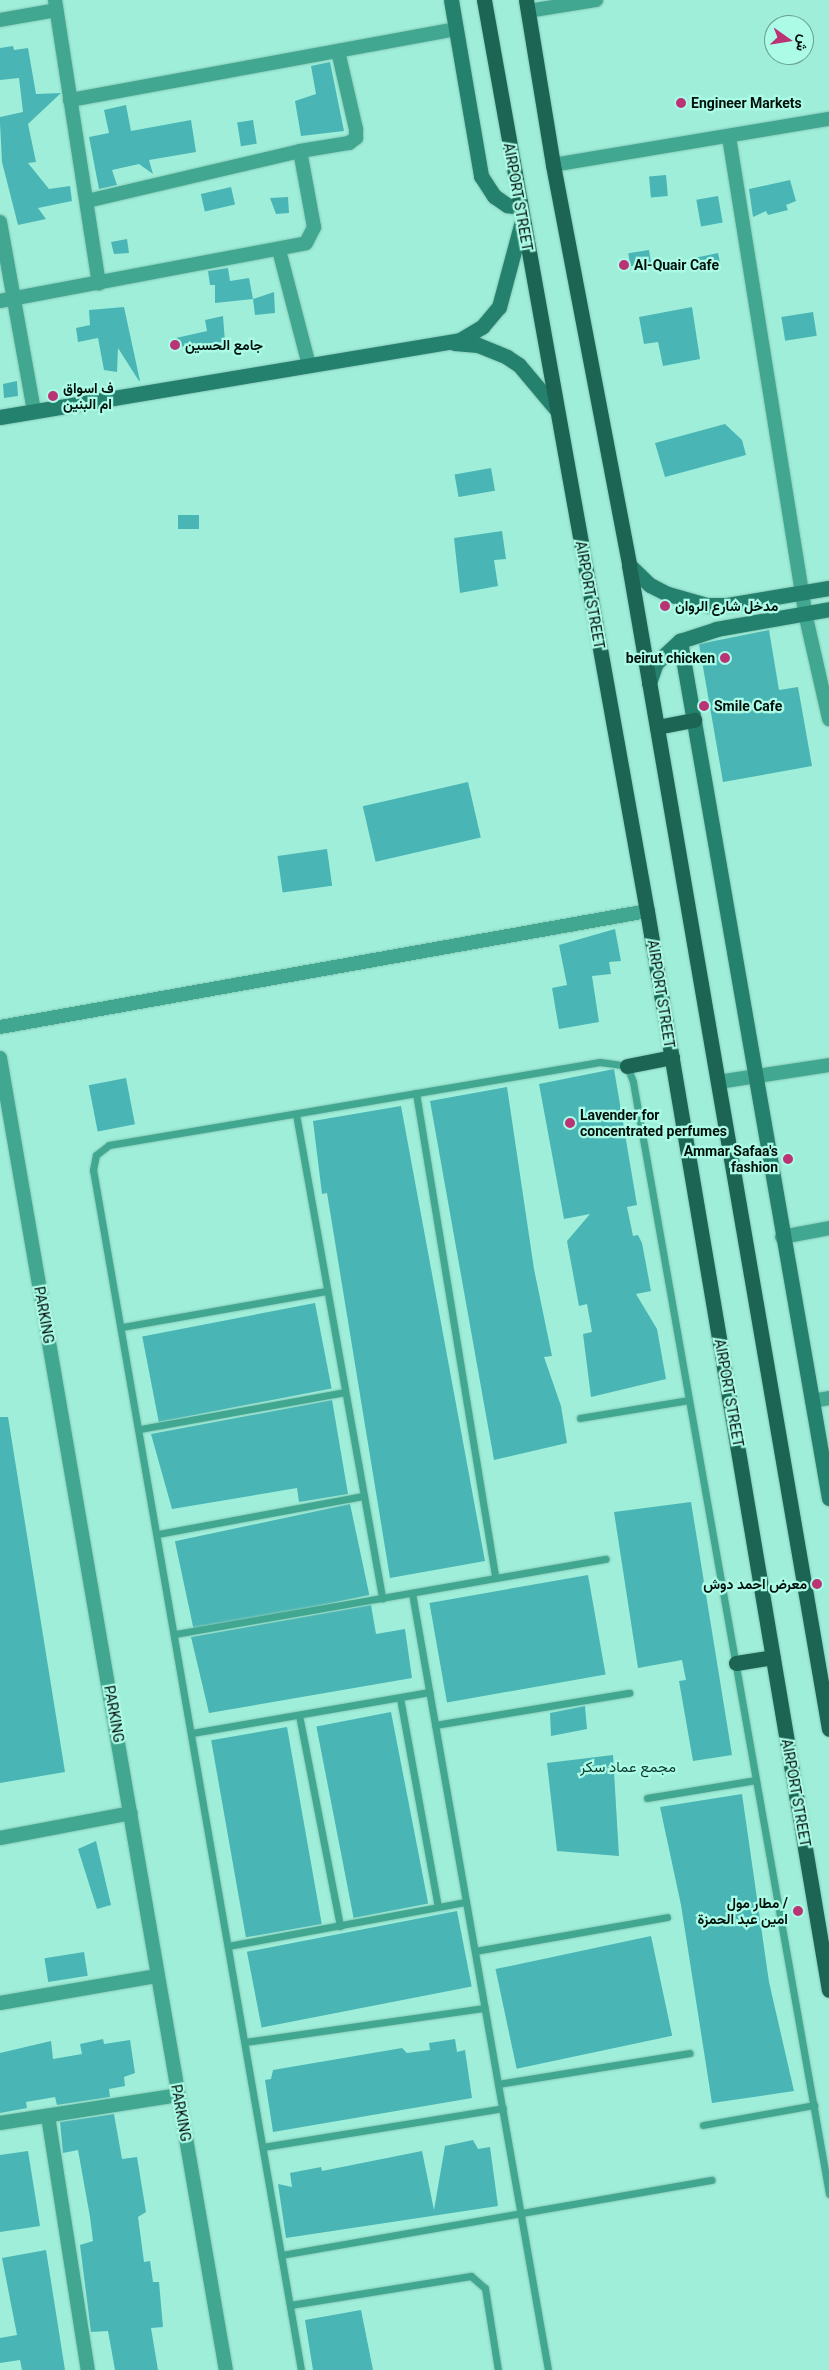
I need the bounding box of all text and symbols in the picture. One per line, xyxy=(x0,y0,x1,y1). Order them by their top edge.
north arrow xyxy=(764,15,814,65)
text: ش xyxy=(793,33,812,53)
place label: Engineer Markets xyxy=(691,95,802,111)
marker: Engineer Markets xyxy=(675,97,687,109)
street label: AIRPORT STREET xyxy=(500,142,536,252)
place label: Al-Quair Cafe xyxy=(634,257,719,273)
marker: Al-Quair Cafe xyxy=(618,259,630,271)
place label: جامع الحسين xyxy=(185,337,263,353)
marker: جامع الحسين xyxy=(169,339,181,351)
place label: ف اسواق ام البنين xyxy=(63,380,114,412)
marker: ف اسواق ام البنين xyxy=(47,390,59,402)
street label: AIRPORT STREET xyxy=(572,540,608,650)
place label: مدخل شارع الروان xyxy=(675,598,778,614)
marker: مدخل شارع الروان xyxy=(659,600,671,612)
place label: beirut chicken xyxy=(626,650,715,666)
marker: beirut chicken xyxy=(719,652,731,664)
place label: Smile Cafe xyxy=(714,698,782,714)
marker: Smile Cafe xyxy=(698,700,710,712)
street label: AIRPORT STREET xyxy=(644,939,678,1049)
place label: Lavender for concentrated perfumes xyxy=(580,1107,727,1140)
marker: Lavender for concentrated perfumes xyxy=(564,1117,576,1129)
place label: Ammar Safaa's fashion xyxy=(684,1143,778,1176)
marker: Ammar Safaa's fashion xyxy=(782,1153,794,1165)
street label: PARKING xyxy=(31,1285,57,1345)
street label: AIRPORT STREET xyxy=(711,1338,747,1448)
place label: معرض احمد دوش xyxy=(703,1576,807,1592)
marker: معرض احمد دوش xyxy=(811,1578,823,1590)
street label: PARKING xyxy=(101,1684,127,1744)
street label: AIRPORT STREET xyxy=(778,1738,814,1848)
district label: مجمع عماد سكر xyxy=(580,1759,676,1777)
place label: مطار مول / امين عبد الحمزة xyxy=(697,1895,788,1928)
marker: مطار مول / امين عبد الحمزة xyxy=(792,1905,804,1917)
street label: PARKING xyxy=(168,2083,194,2143)

